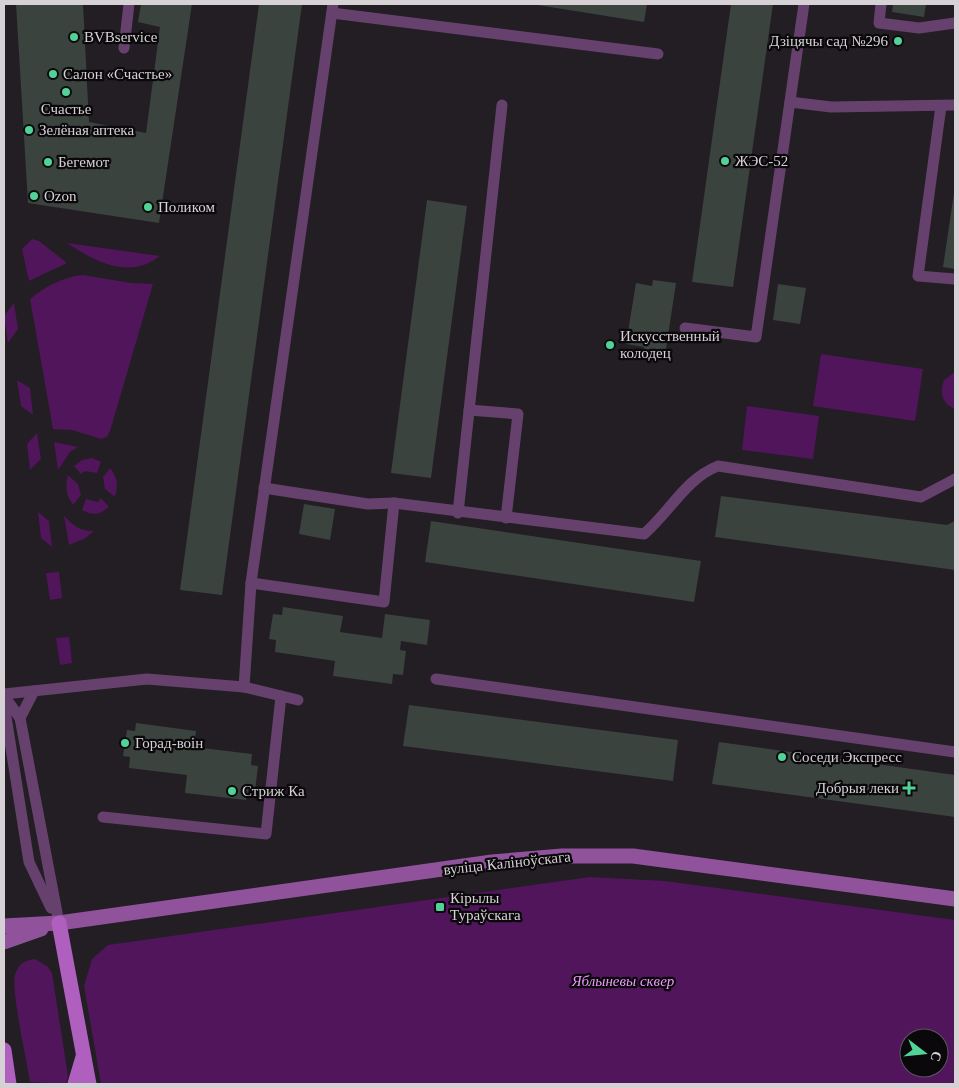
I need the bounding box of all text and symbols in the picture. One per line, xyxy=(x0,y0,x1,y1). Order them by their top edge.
place label: BVBservice xyxy=(84,29,158,45)
marker: BVBservice xyxy=(68,31,80,43)
place label: Дзіцячы сад №296 xyxy=(769,33,888,49)
marker: Дзіцячы сад №296 xyxy=(892,35,904,47)
place label: Салон «Счастье» xyxy=(63,66,172,82)
marker: Салон «Счастье» xyxy=(47,68,59,80)
marker: Счастье xyxy=(60,86,72,98)
place label: Счастье xyxy=(41,101,92,117)
place label: Зелёная аптека xyxy=(39,122,134,138)
marker: Зелёная аптека xyxy=(23,124,35,136)
place label: ЖЭС-52 xyxy=(735,153,788,169)
place label: Бегемот xyxy=(58,154,110,170)
marker: ЖЭС-52 xyxy=(719,155,731,167)
marker: Бегемот xyxy=(42,156,54,168)
place label: Ozon xyxy=(44,188,77,204)
marker: Ozon xyxy=(28,190,40,202)
place label: Поликом xyxy=(158,199,215,215)
marker: Поликом xyxy=(142,201,154,213)
place label: Искусственный колодец xyxy=(620,328,720,361)
marker: Искусственный колодец xyxy=(604,339,616,351)
place label: Горад-воін xyxy=(135,735,203,751)
marker: Горад-воін xyxy=(119,737,131,749)
place label: Соседи Экспресс xyxy=(792,749,902,765)
marker: Соседи Экспресс xyxy=(776,751,788,763)
place label: Добрыя леки xyxy=(816,780,899,796)
marker: Добрыя леки xyxy=(903,782,915,794)
place label: Стриж Ка xyxy=(242,783,305,799)
marker: Стриж Ка xyxy=(226,785,238,797)
street label: вуліца Каліноўскага xyxy=(443,848,572,878)
place label: Кірылы Тураўскага xyxy=(450,890,521,923)
marker: Кірылы Тураўскага xyxy=(434,901,446,913)
park label: Яблыневы сквер xyxy=(571,973,675,989)
north arrow xyxy=(899,1028,949,1078)
text: С xyxy=(927,1050,945,1063)

